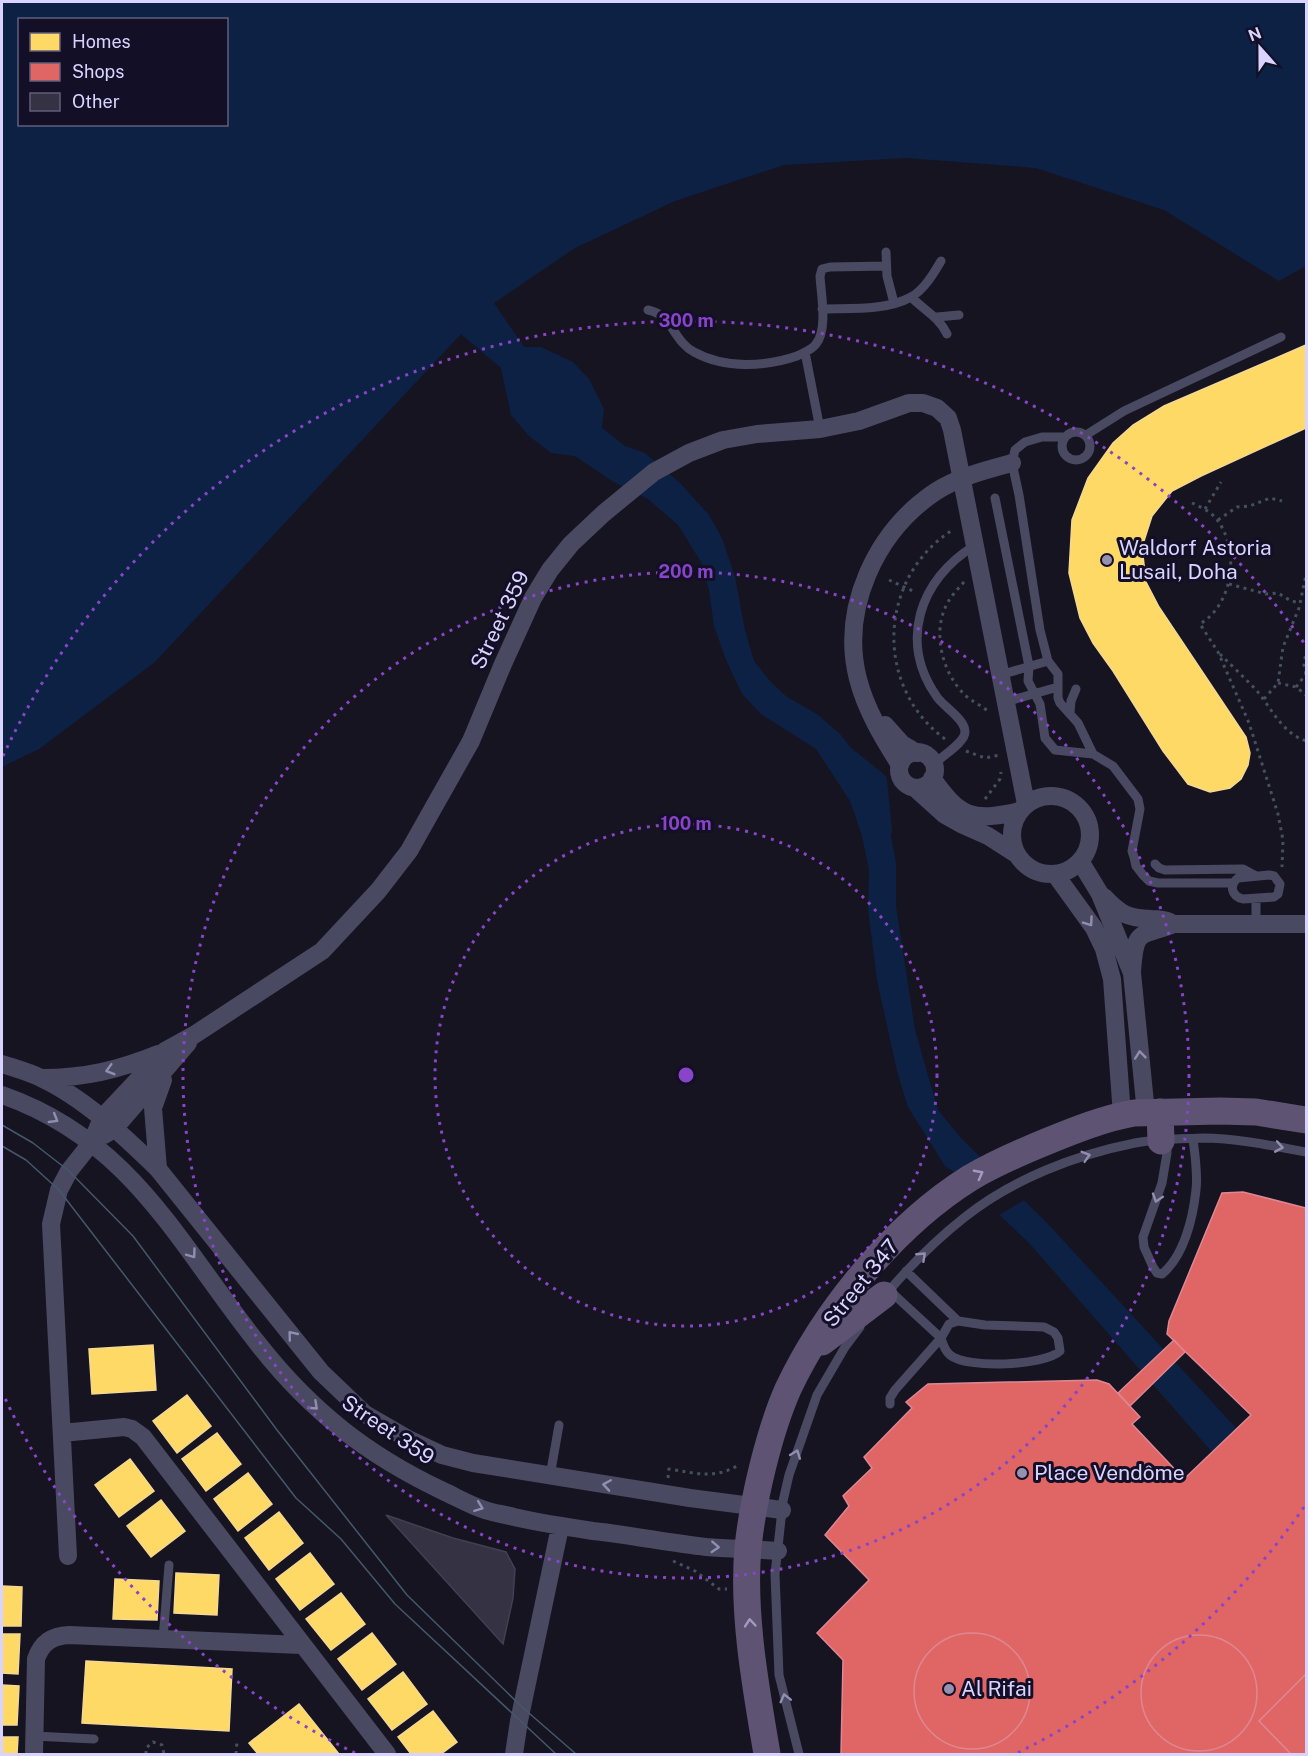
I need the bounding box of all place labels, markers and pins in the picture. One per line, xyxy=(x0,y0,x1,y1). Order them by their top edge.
place label: Waldorf Astoria Lusail, Doha xyxy=(1119,535,1272,584)
marker: Waldorf Astoria Lusail, Doha xyxy=(1100,553,1114,567)
centre of rings xyxy=(676,1065,696,1085)
place label: Place Vendôme xyxy=(1034,1460,1185,1485)
marker: Place Vendôme xyxy=(1015,1466,1029,1480)
place label: Al Rifai xyxy=(961,1676,1032,1701)
marker: Al Rifai xyxy=(942,1682,956,1696)

